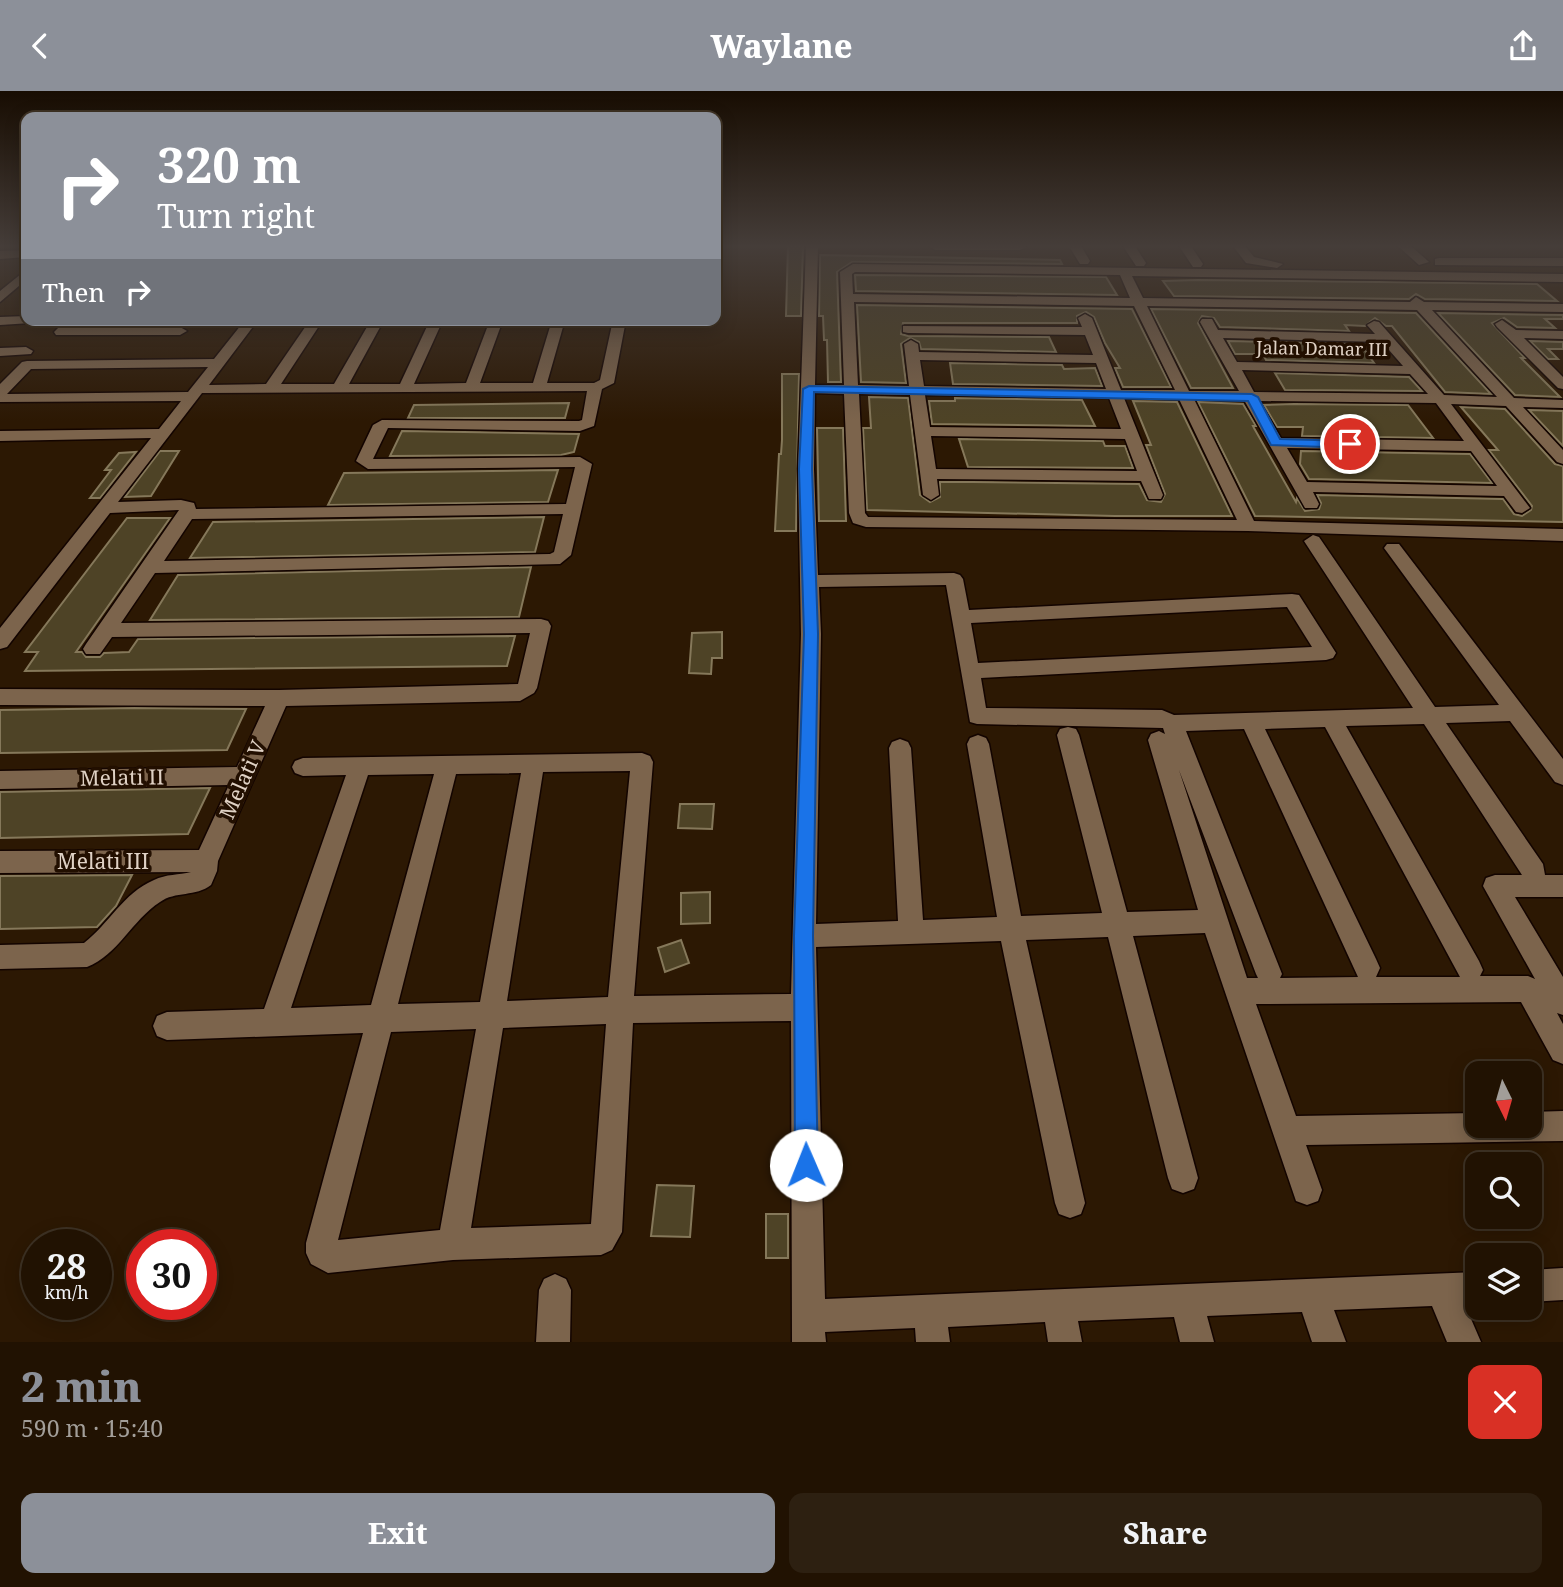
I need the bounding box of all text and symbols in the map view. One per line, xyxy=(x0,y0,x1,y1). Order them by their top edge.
text: Waylane xyxy=(711,24,852,67)
icon: back xyxy=(21,27,59,65)
icon: share xyxy=(1504,27,1542,65)
text: 320 m xyxy=(157,131,301,197)
icon: right xyxy=(42,140,133,231)
text: Turn right xyxy=(157,194,315,237)
icon: right xyxy=(119,273,157,311)
text: Then xyxy=(42,274,105,310)
street label: Jalan Damar III xyxy=(1255,335,1388,361)
pin xyxy=(1320,414,1380,474)
icon: arrive xyxy=(1331,425,1369,463)
street label: Melati V xyxy=(212,735,272,823)
street label: Melati II xyxy=(80,762,164,792)
street label: Melati III xyxy=(57,847,149,875)
north arrow xyxy=(1465,1061,1542,1137)
map controls xyxy=(1465,1061,1542,1320)
position arrow xyxy=(769,1128,843,1202)
button: search xyxy=(1465,1152,1542,1229)
speed limit sign: 30 xyxy=(126,1229,217,1320)
text: 28 xyxy=(47,1242,86,1289)
button: layers xyxy=(1465,1243,1542,1320)
text: km/h xyxy=(44,1280,89,1304)
text: 2 min xyxy=(21,1357,142,1414)
button: close xyxy=(1468,1365,1542,1439)
text: 590 m · 15:40 xyxy=(21,1412,163,1444)
button: Exit xyxy=(21,1493,775,1573)
button: Share xyxy=(789,1493,1542,1573)

